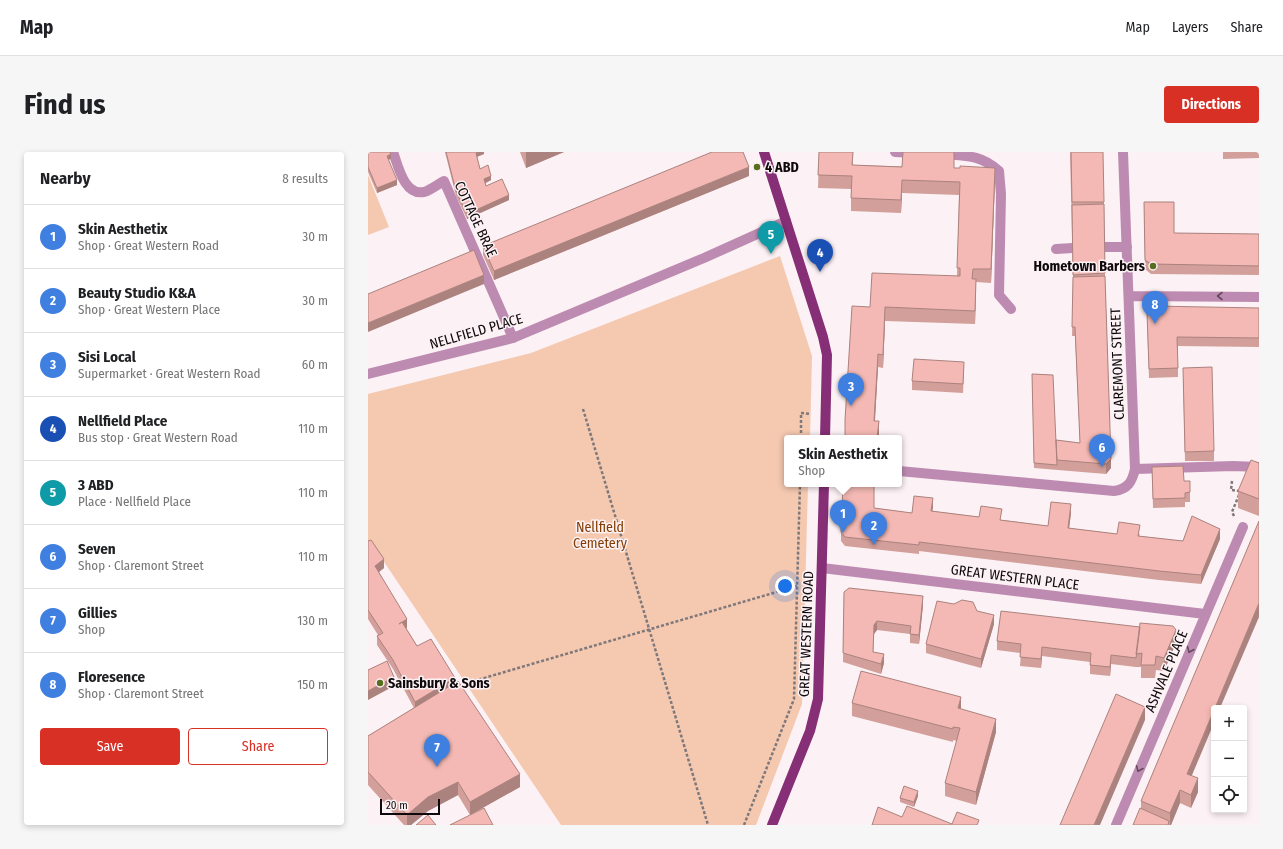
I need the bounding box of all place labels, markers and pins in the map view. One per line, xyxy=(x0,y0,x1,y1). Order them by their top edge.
place label: 4 ABD xyxy=(765,159,799,176)
marker: 4 ABD xyxy=(752,162,762,172)
pin: 5 xyxy=(758,221,784,254)
pin: 4 xyxy=(807,239,833,272)
place label: Hometown Barbers xyxy=(1034,258,1145,275)
marker: Hometown Barbers xyxy=(1148,261,1158,271)
pin: 8 xyxy=(1142,291,1168,324)
pin: 3 xyxy=(838,373,864,406)
pin: 6 xyxy=(1089,434,1115,467)
pin: 1 xyxy=(830,500,856,533)
pin: 2 xyxy=(861,512,887,545)
place label: Sainsbury & Sons xyxy=(388,675,490,692)
marker: Sainsbury & Sons xyxy=(375,678,385,688)
pin: 7 xyxy=(424,734,450,767)

